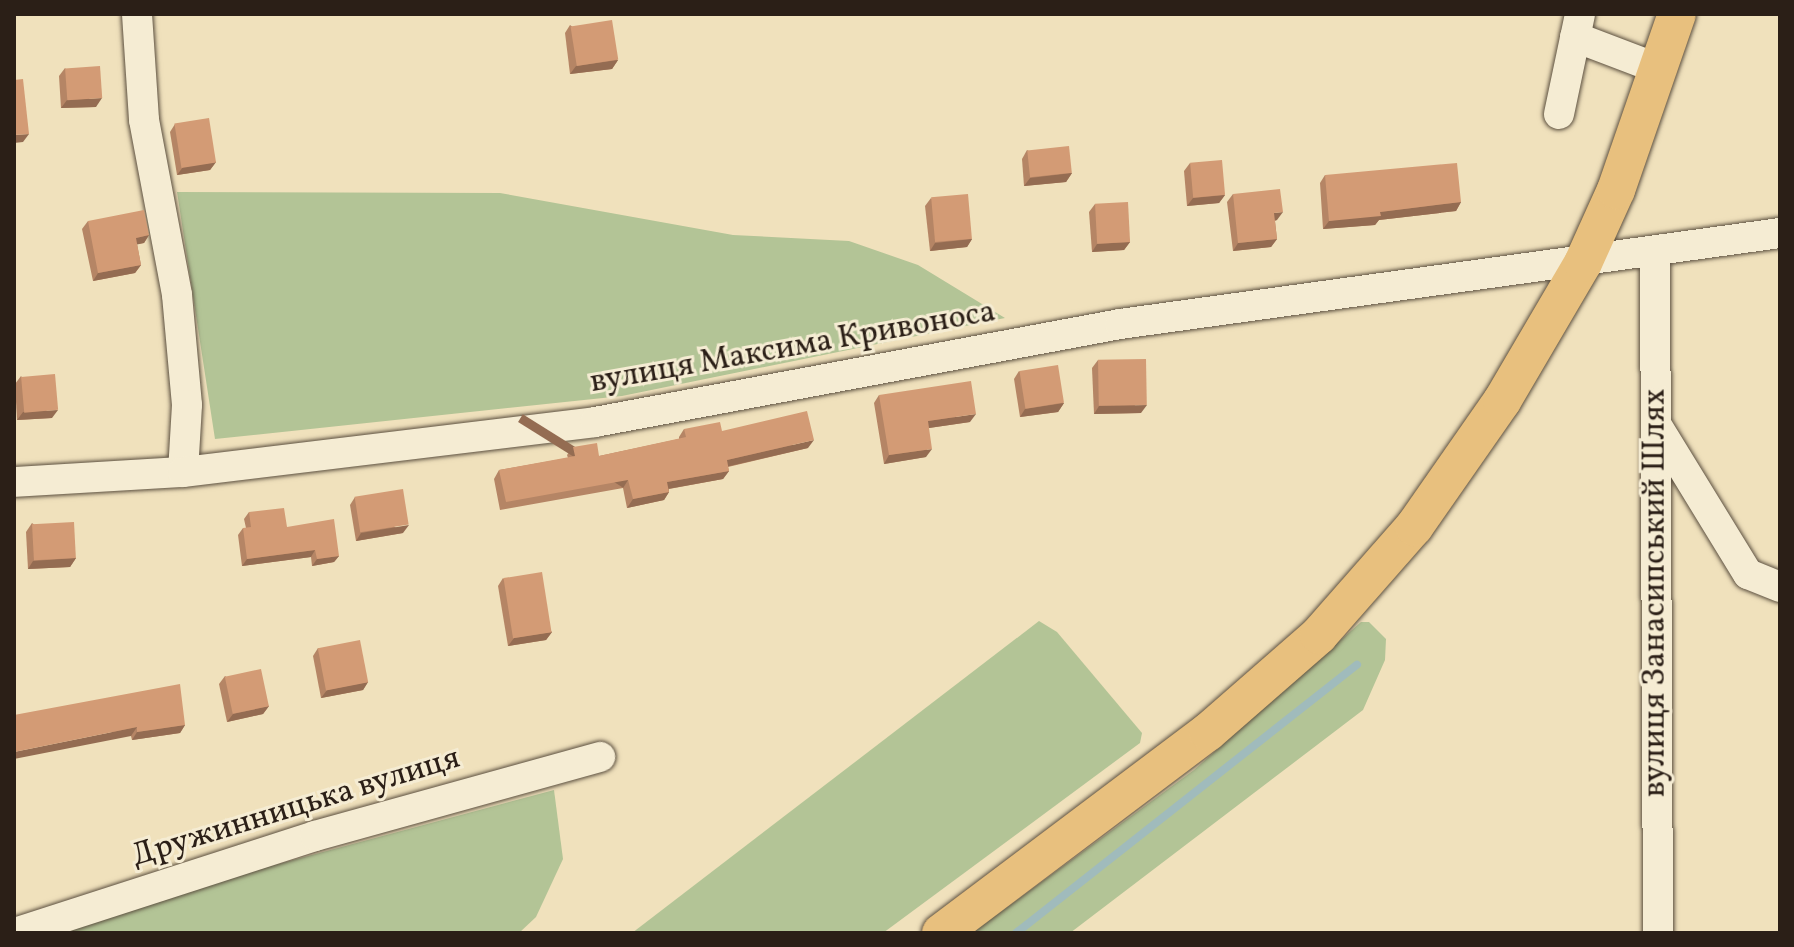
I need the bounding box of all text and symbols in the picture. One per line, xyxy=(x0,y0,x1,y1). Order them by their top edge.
street label: вулиця Максима Кривоноса xyxy=(587,293,999,403)
street label: вулиця Занасипський Шлях xyxy=(1637,389,1675,797)
street label: Дружинницька вулиця xyxy=(127,740,465,876)

